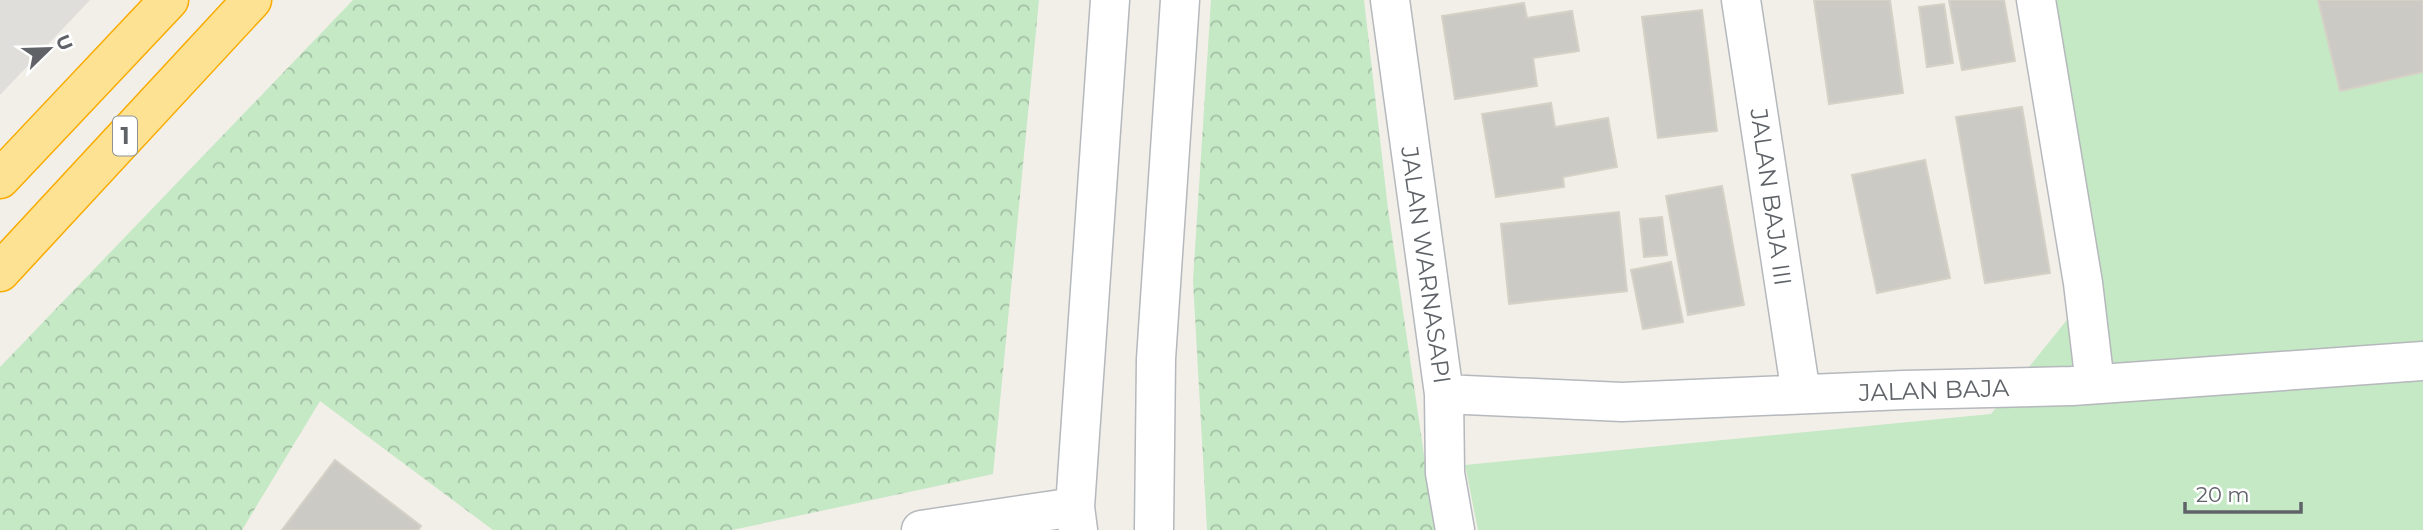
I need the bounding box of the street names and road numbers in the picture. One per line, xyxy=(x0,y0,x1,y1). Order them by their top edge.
street label: JALAN BAJA III xyxy=(1744,106,1798,287)
road number: 1 xyxy=(113,116,137,155)
street label: JALAN WARNASAPI xyxy=(1395,143,1457,386)
street label: JALAN BAJA xyxy=(1857,373,2010,407)

